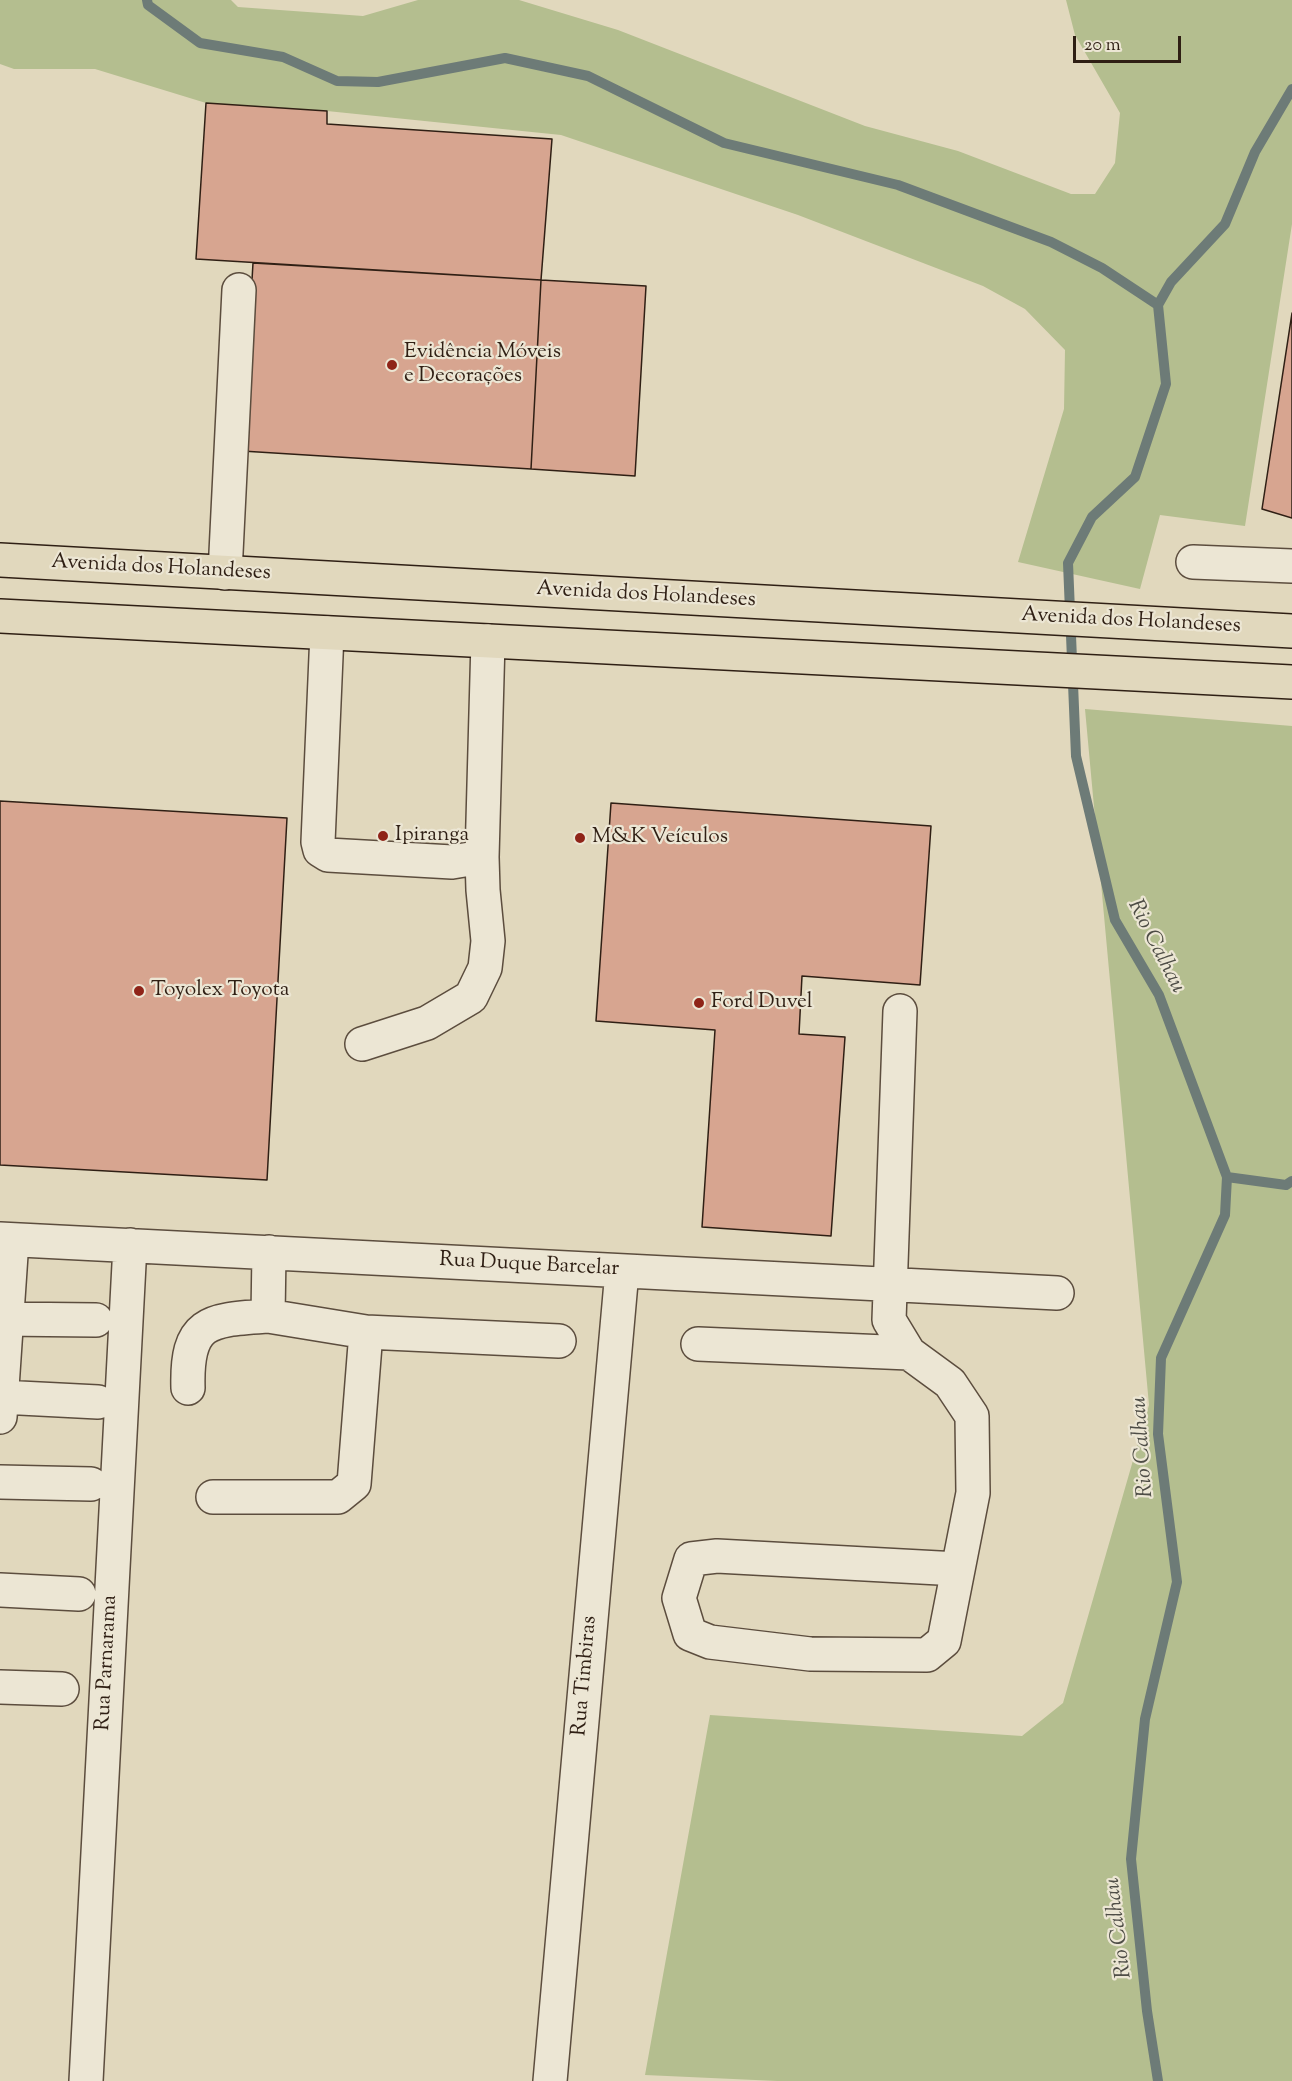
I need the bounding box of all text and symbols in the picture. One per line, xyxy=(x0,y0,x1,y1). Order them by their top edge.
scale bar xyxy=(1076,24,1184,62)
text: 20 m xyxy=(1084,33,1121,59)
place label: Evidência Móveis e Decorações xyxy=(404,340,561,390)
marker: Evidência Móveis e Decorações xyxy=(385,358,399,372)
street label: Avenida dos Holandeses xyxy=(51,551,271,587)
street label: Avenida dos Holandeses xyxy=(536,578,756,614)
street label: Avenida dos Holandeses xyxy=(1021,604,1241,640)
place label: Ipiranga xyxy=(395,823,469,849)
place label: M&K Veículos xyxy=(592,825,728,851)
marker: Ipiranga xyxy=(376,829,390,843)
marker: M&K Veículos xyxy=(573,831,587,845)
water label: Rio Calhau xyxy=(1120,896,1190,998)
place label: Toyolex Toyota xyxy=(151,978,290,1004)
marker: Toyolex Toyota xyxy=(132,984,146,998)
place label: Ford Duvel xyxy=(711,990,813,1016)
marker: Ford Duvel xyxy=(692,996,706,1010)
street label: Rua Duque Barcelar xyxy=(438,1249,620,1283)
water label: Rio Calhau xyxy=(1127,1396,1161,1498)
street label: Rua Parnarama xyxy=(92,1594,124,1732)
street label: Rua Timbiras xyxy=(568,1615,604,1737)
water label: Rio Calhau xyxy=(1101,1876,1139,1980)

